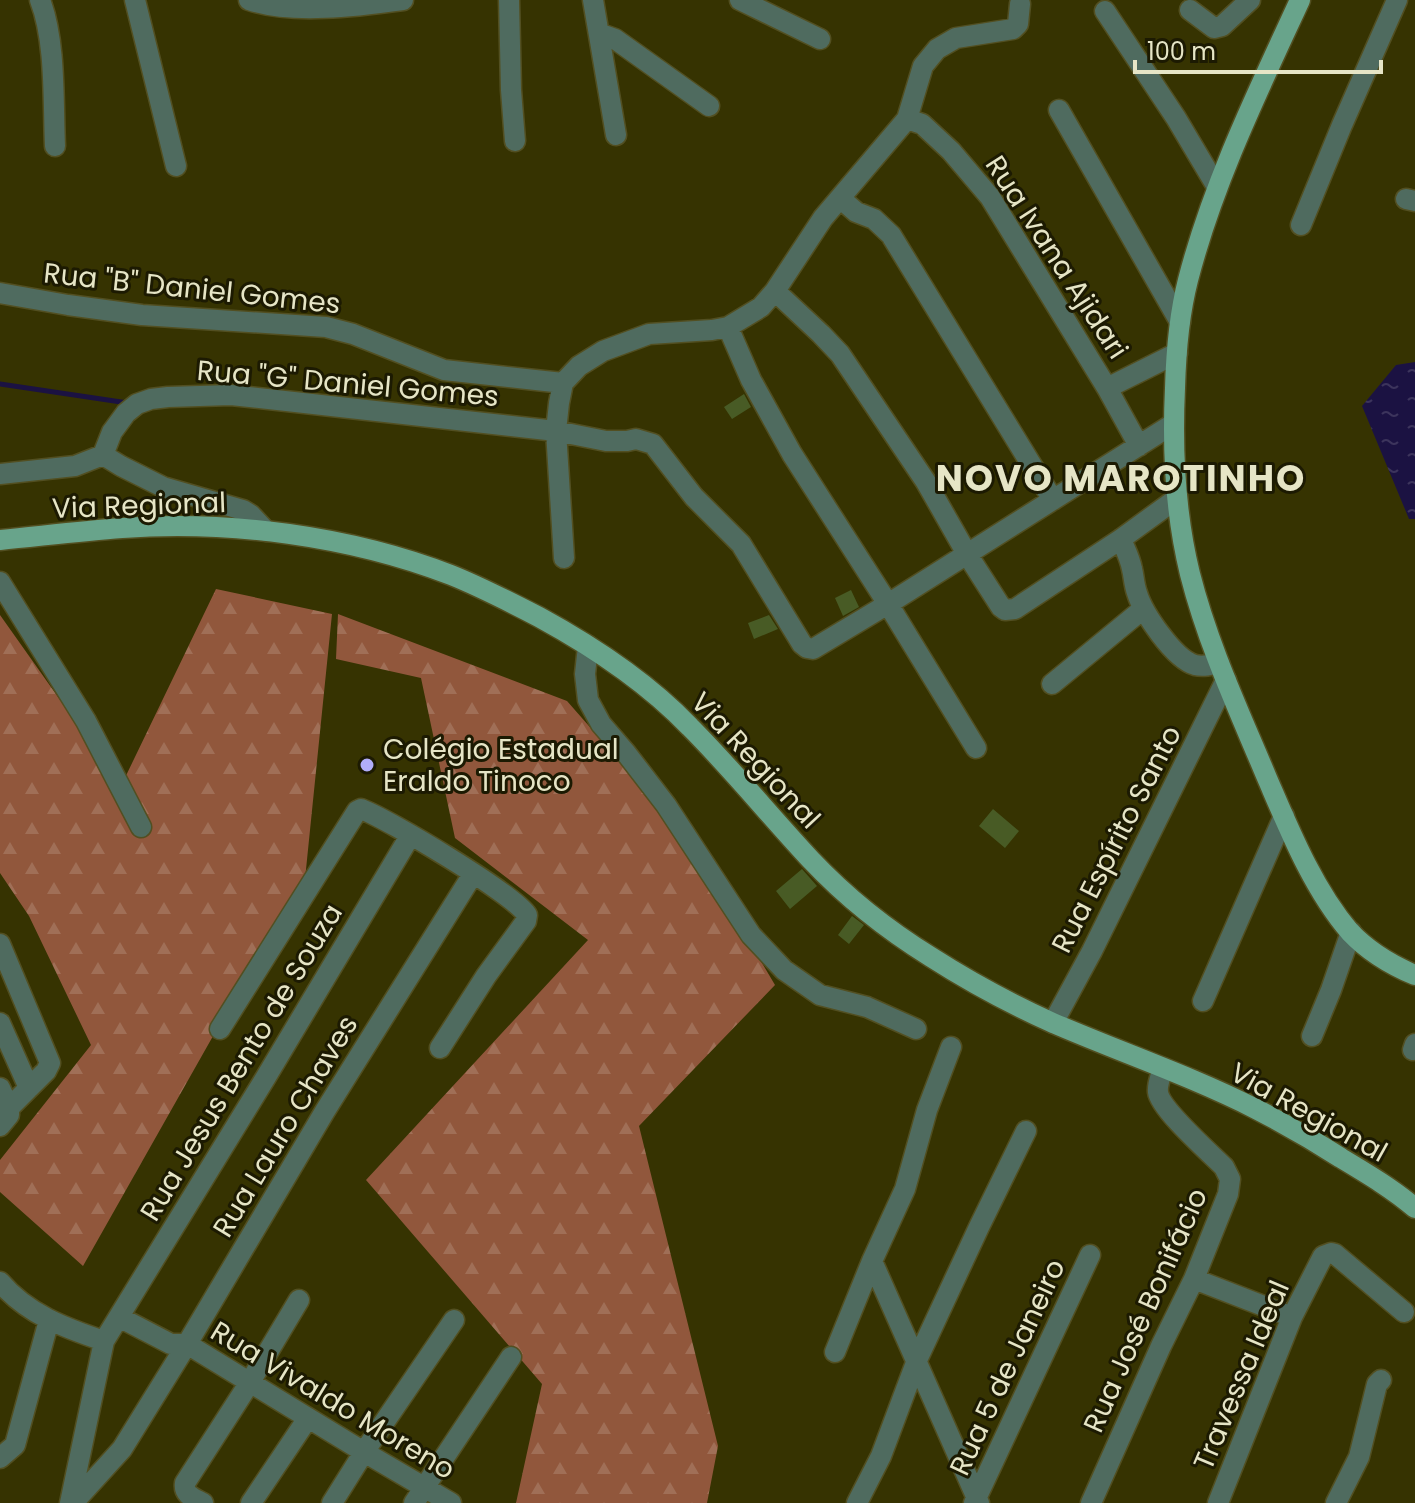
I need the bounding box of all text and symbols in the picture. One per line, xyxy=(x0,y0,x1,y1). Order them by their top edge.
scale bar xyxy=(1135,24,1381,74)
text: 100 m xyxy=(1147,35,1216,68)
street label: Rua Ivana Ajidari xyxy=(976,148,1137,366)
street label: Rua "B" Daniel Gomes xyxy=(42,254,342,323)
street label: Rua "G" Daniel Gomes xyxy=(195,351,500,416)
district label: NOVO MAROTINHO xyxy=(936,453,1306,504)
street label: Via Regional xyxy=(51,483,227,528)
street label: Via Regional xyxy=(682,683,829,837)
street label: Rua Espírito Santo xyxy=(1042,719,1191,960)
place label: Colégio Estadual Eraldo Tinoco xyxy=(383,730,619,801)
marker: Colégio Estadual Eraldo Tinoco xyxy=(358,756,376,774)
street label: Rua Jesus Bento de Souza xyxy=(131,896,352,1228)
street label: Rua Lauro Chaves xyxy=(204,1008,367,1244)
street label: Via Regional xyxy=(1223,1053,1394,1172)
street label: Rua José Bonifácio xyxy=(1074,1182,1217,1438)
street label: Rua 5 de Janeiro xyxy=(940,1253,1075,1482)
street label: Travessa Ideal xyxy=(1184,1275,1299,1476)
street label: Rua Vivaldo Moreno xyxy=(203,1312,462,1489)

